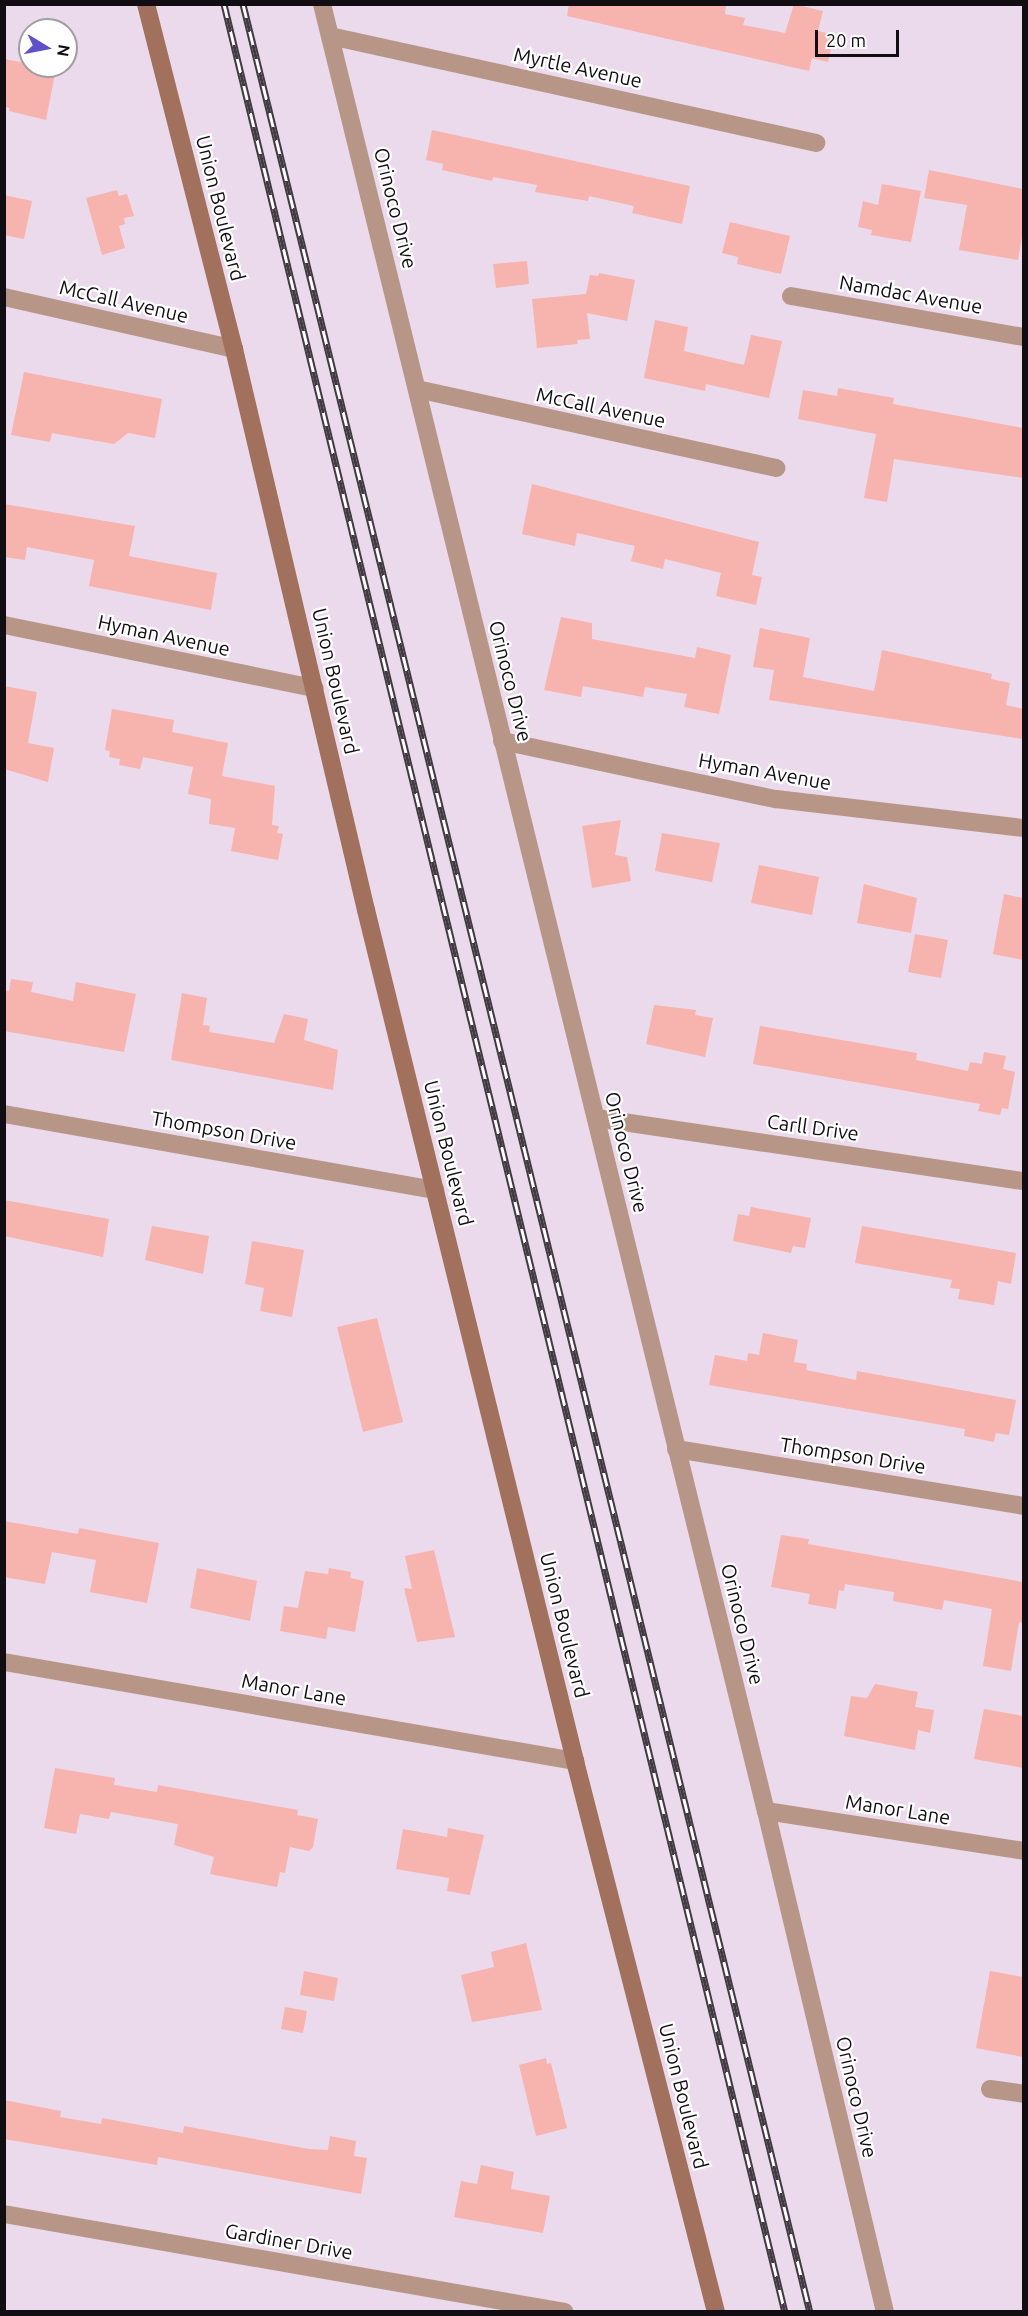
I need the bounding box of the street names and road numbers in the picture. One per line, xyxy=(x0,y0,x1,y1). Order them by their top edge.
street label: Myrtle Avenue xyxy=(512,42,644,92)
street label: Union Boulevard xyxy=(191,133,251,283)
street label: Orinoco Drive xyxy=(369,145,423,271)
street label: Namdac Avenue xyxy=(837,270,985,318)
street label: McCall Avenue xyxy=(57,274,191,328)
street label: McCall Avenue xyxy=(534,382,668,432)
street label: Union Boulevard xyxy=(308,606,364,756)
street label: Hyman Avenue xyxy=(96,609,232,661)
street label: Orinoco Drive xyxy=(484,618,538,744)
street label: Hyman Avenue xyxy=(697,748,833,794)
street label: Union Boulevard xyxy=(419,1078,479,1228)
street label: Orinoco Drive xyxy=(600,1089,654,1215)
street label: Thompson Drive xyxy=(150,1105,298,1155)
street label: Carll Drive xyxy=(766,1109,860,1145)
street label: Thompson Drive xyxy=(779,1432,927,1478)
street label: Union Boulevard xyxy=(535,1550,595,1700)
street label: Orinoco Drive xyxy=(716,1561,770,1687)
street label: Manor Lane xyxy=(240,1668,348,1710)
street label: Manor Lane xyxy=(844,1789,952,1829)
street label: Union Boulevard xyxy=(654,2021,714,2171)
street label: Orinoco Drive xyxy=(831,2034,883,2160)
street label: Gardiner Drive xyxy=(223,2218,355,2264)

